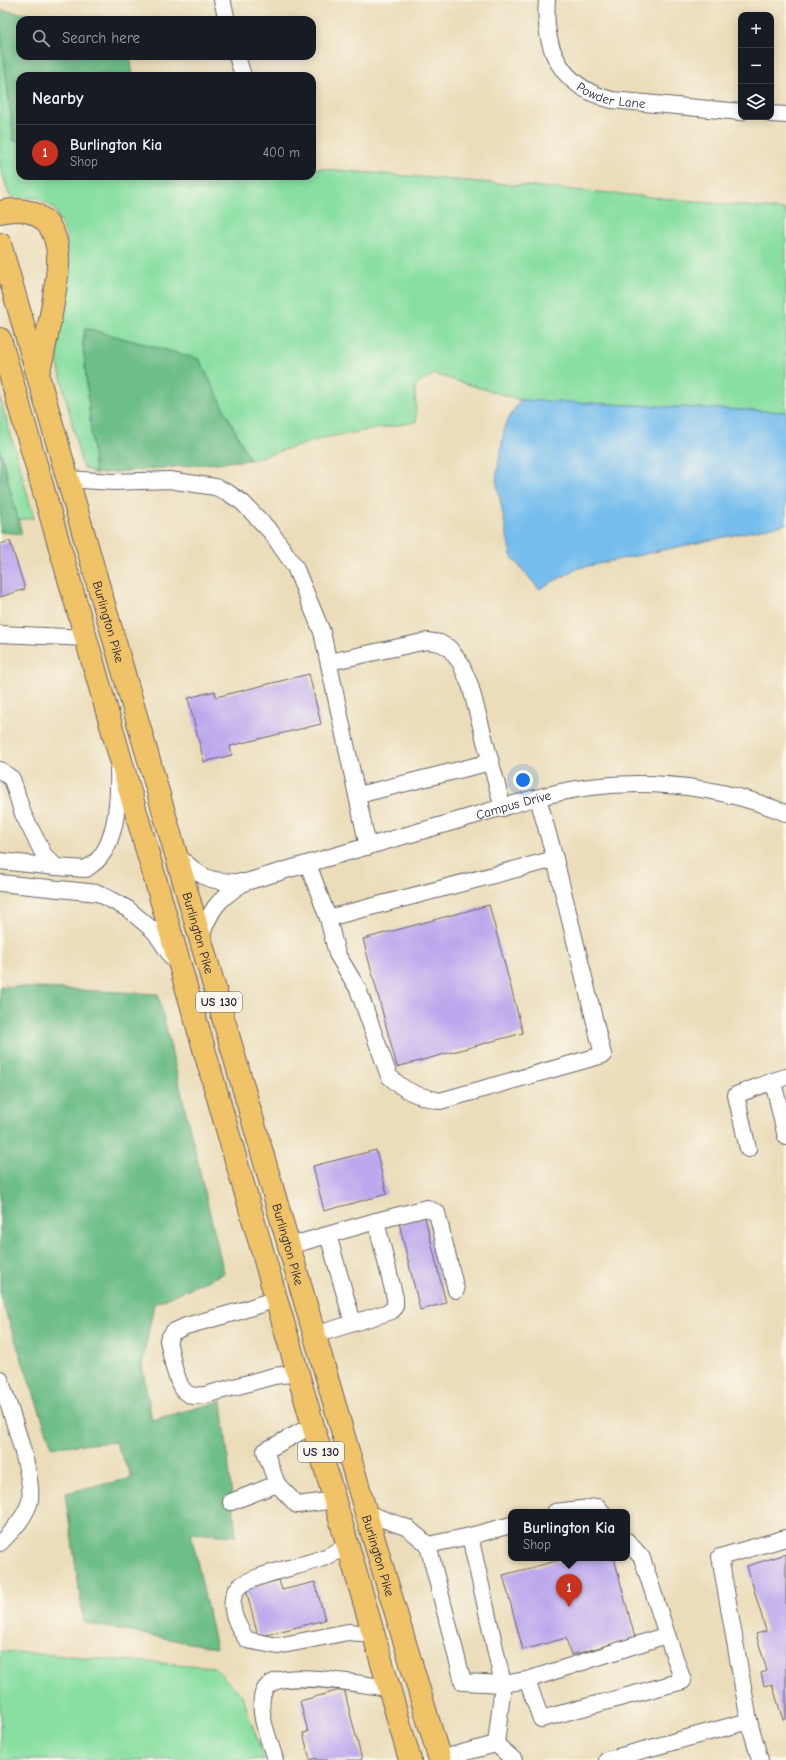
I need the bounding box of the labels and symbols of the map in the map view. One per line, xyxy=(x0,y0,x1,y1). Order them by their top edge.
street label: Powder Lane xyxy=(574,79,647,111)
street label: Burlington Pike xyxy=(90,579,128,665)
your location xyxy=(513,770,533,790)
street label: Campus Drive xyxy=(474,787,553,822)
street label: Burlington Pike xyxy=(180,890,218,976)
road number: US 130 xyxy=(196,992,242,1012)
street label: Burlington Pike xyxy=(270,1202,308,1287)
road number: US 130 xyxy=(298,1442,344,1462)
street label: Burlington Pike xyxy=(359,1513,398,1598)
pin: 1 xyxy=(556,1574,582,1607)

